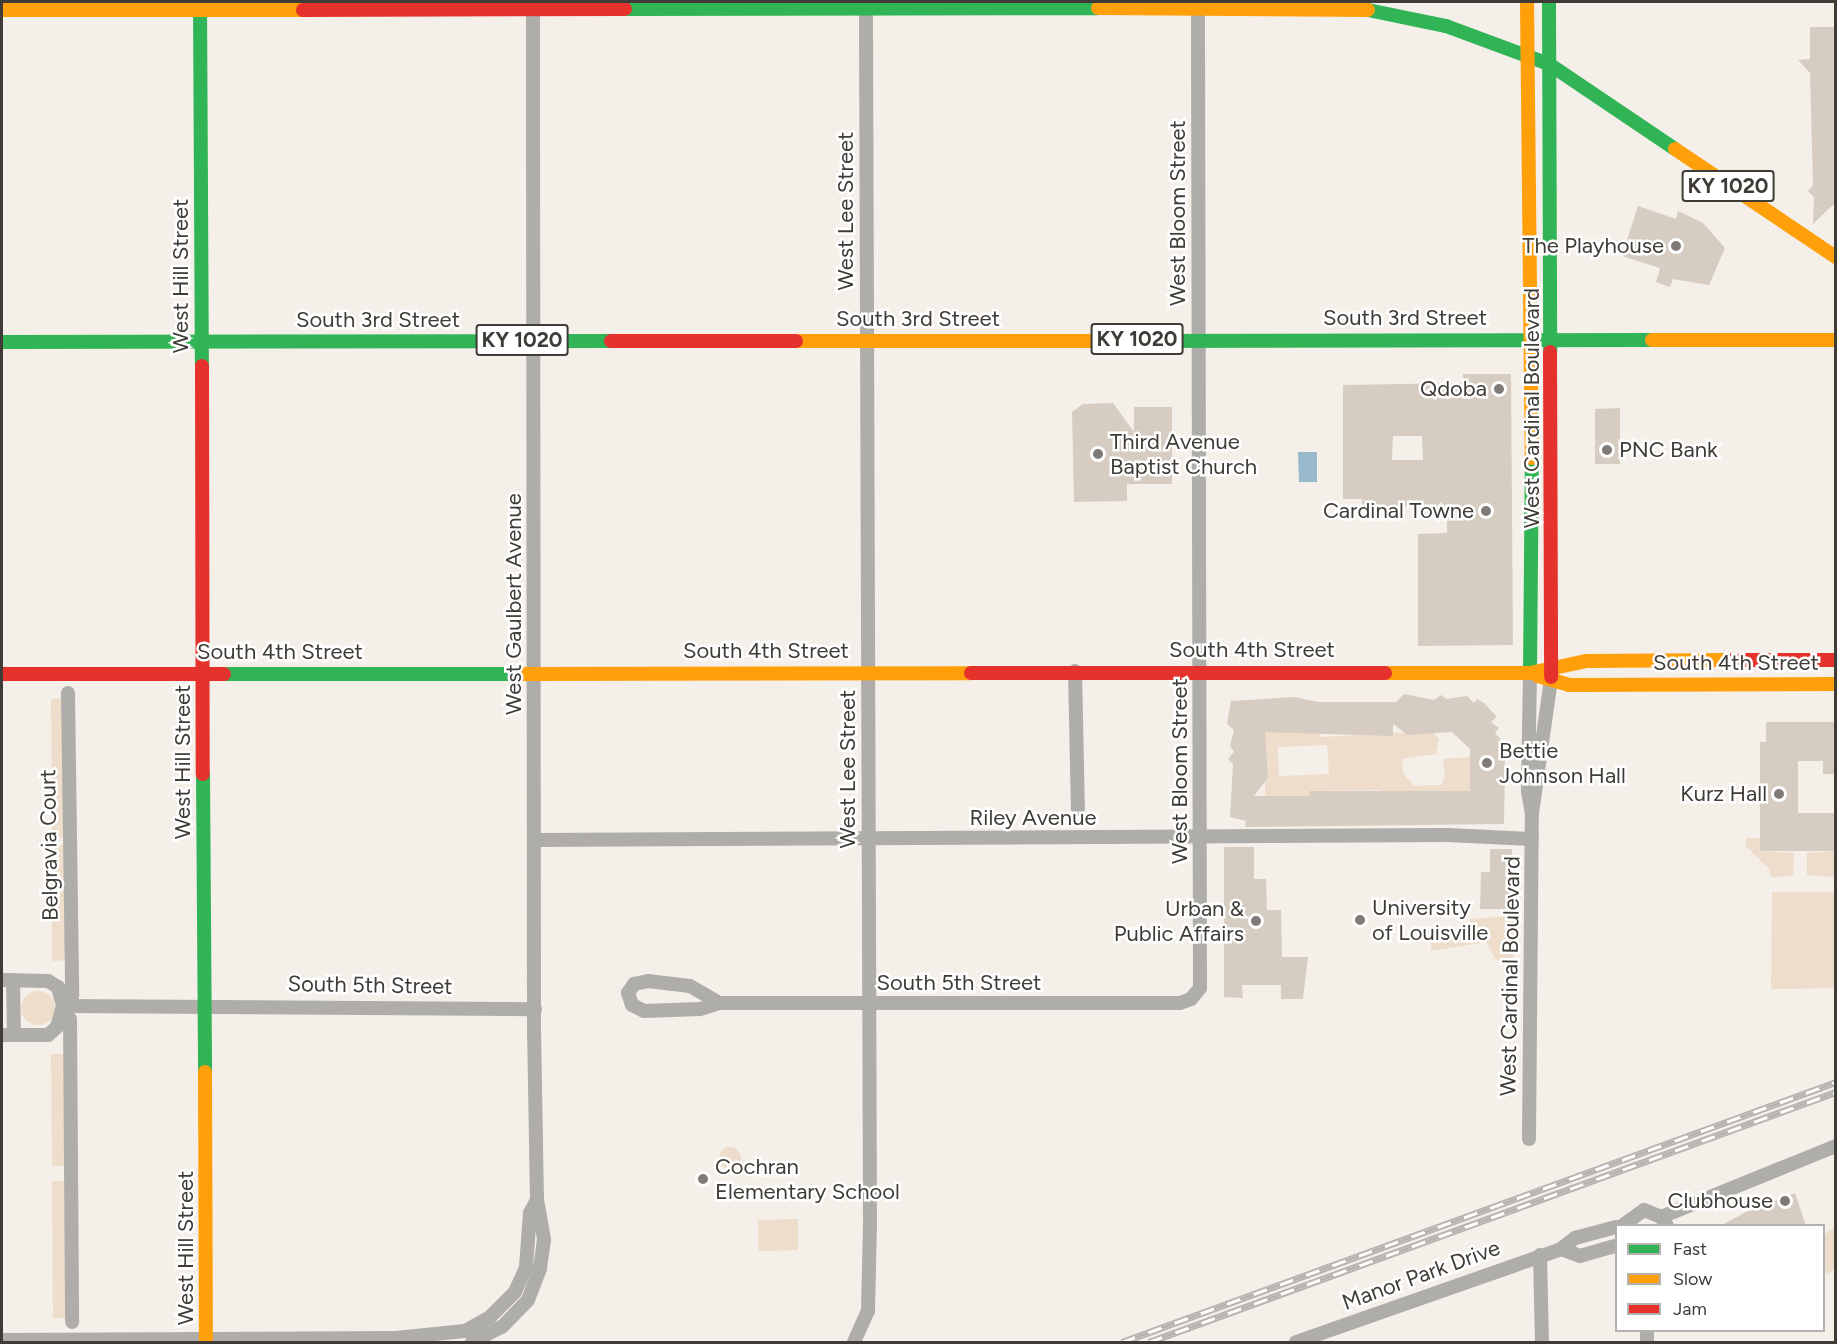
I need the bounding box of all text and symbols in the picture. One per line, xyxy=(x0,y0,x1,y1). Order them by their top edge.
street label: West Bloom Street xyxy=(1165,120,1191,306)
street label: West Lee Street xyxy=(833,132,859,290)
road number: KY 1020 xyxy=(1682,168,1774,204)
street label: West Hill Street xyxy=(168,199,194,353)
place label: The Playhouse xyxy=(1522,233,1664,259)
marker: The Playhouse xyxy=(1669,239,1683,253)
street label: West Cardinal Boulevard xyxy=(1519,288,1545,528)
street label: South 3rd Street xyxy=(1323,305,1487,331)
street label: South 3rd Street xyxy=(836,306,1000,332)
street label: South 3rd Street xyxy=(296,307,460,333)
road number: KY 1020 xyxy=(1090,321,1184,357)
road number: KY 1020 xyxy=(476,322,568,358)
place label: Qdoba xyxy=(1420,376,1487,402)
marker: Qdoba xyxy=(1492,382,1506,396)
place label: Third Avenue Baptist Church xyxy=(1110,428,1257,480)
place label: PNC Bank xyxy=(1619,437,1718,463)
marker: PNC Bank xyxy=(1600,443,1614,457)
marker: Third Avenue Baptist Church xyxy=(1091,447,1105,461)
street label: West Gaulbert Avenue xyxy=(501,493,527,715)
place label: Cardinal Towne xyxy=(1323,498,1474,524)
marker: Cardinal Towne xyxy=(1479,504,1493,518)
street label: South 4th Street xyxy=(1169,637,1335,663)
street label: South 4th Street xyxy=(683,638,849,664)
street label: South 4th Street xyxy=(197,639,363,665)
street label: South 4th Street xyxy=(1653,650,1819,676)
street label: West Bloom Street xyxy=(1167,678,1193,864)
street label: West Hill Street xyxy=(170,685,196,839)
street label: West Lee Street xyxy=(835,690,861,848)
place label: Bettie Johnson Hall xyxy=(1499,737,1626,788)
marker: Bettie Johnson Hall xyxy=(1480,756,1494,770)
street label: Belgravia Court xyxy=(34,769,64,921)
place label: Kurz Hall xyxy=(1680,781,1767,807)
marker: Kurz Hall xyxy=(1772,787,1786,801)
street label: Riley Avenue xyxy=(970,805,1096,831)
street label: West Cardinal Boulevard xyxy=(1495,856,1525,1096)
place label: University of Louisville xyxy=(1372,894,1488,945)
place label: Urban & Public Affairs xyxy=(1114,895,1244,946)
marker: University of Louisville xyxy=(1353,913,1367,927)
marker: Urban & Public Affairs xyxy=(1249,914,1263,928)
street label: South 5th Street xyxy=(287,970,453,1000)
street label: South 5th Street xyxy=(877,970,1041,996)
place label: Cochran Elementary School xyxy=(715,1153,900,1204)
street label: West Hill Street xyxy=(173,1171,199,1325)
marker: Cochran Elementary School xyxy=(696,1172,710,1186)
place label: Clubhouse xyxy=(1668,1188,1773,1214)
marker: Clubhouse xyxy=(1778,1194,1792,1208)
legend xyxy=(1615,1224,1825,1332)
street label: Manor Park Drive xyxy=(1339,1234,1503,1316)
text: Fast xyxy=(1673,1238,1707,1260)
text: Slow xyxy=(1673,1268,1712,1290)
text: Jam xyxy=(1673,1298,1707,1320)

